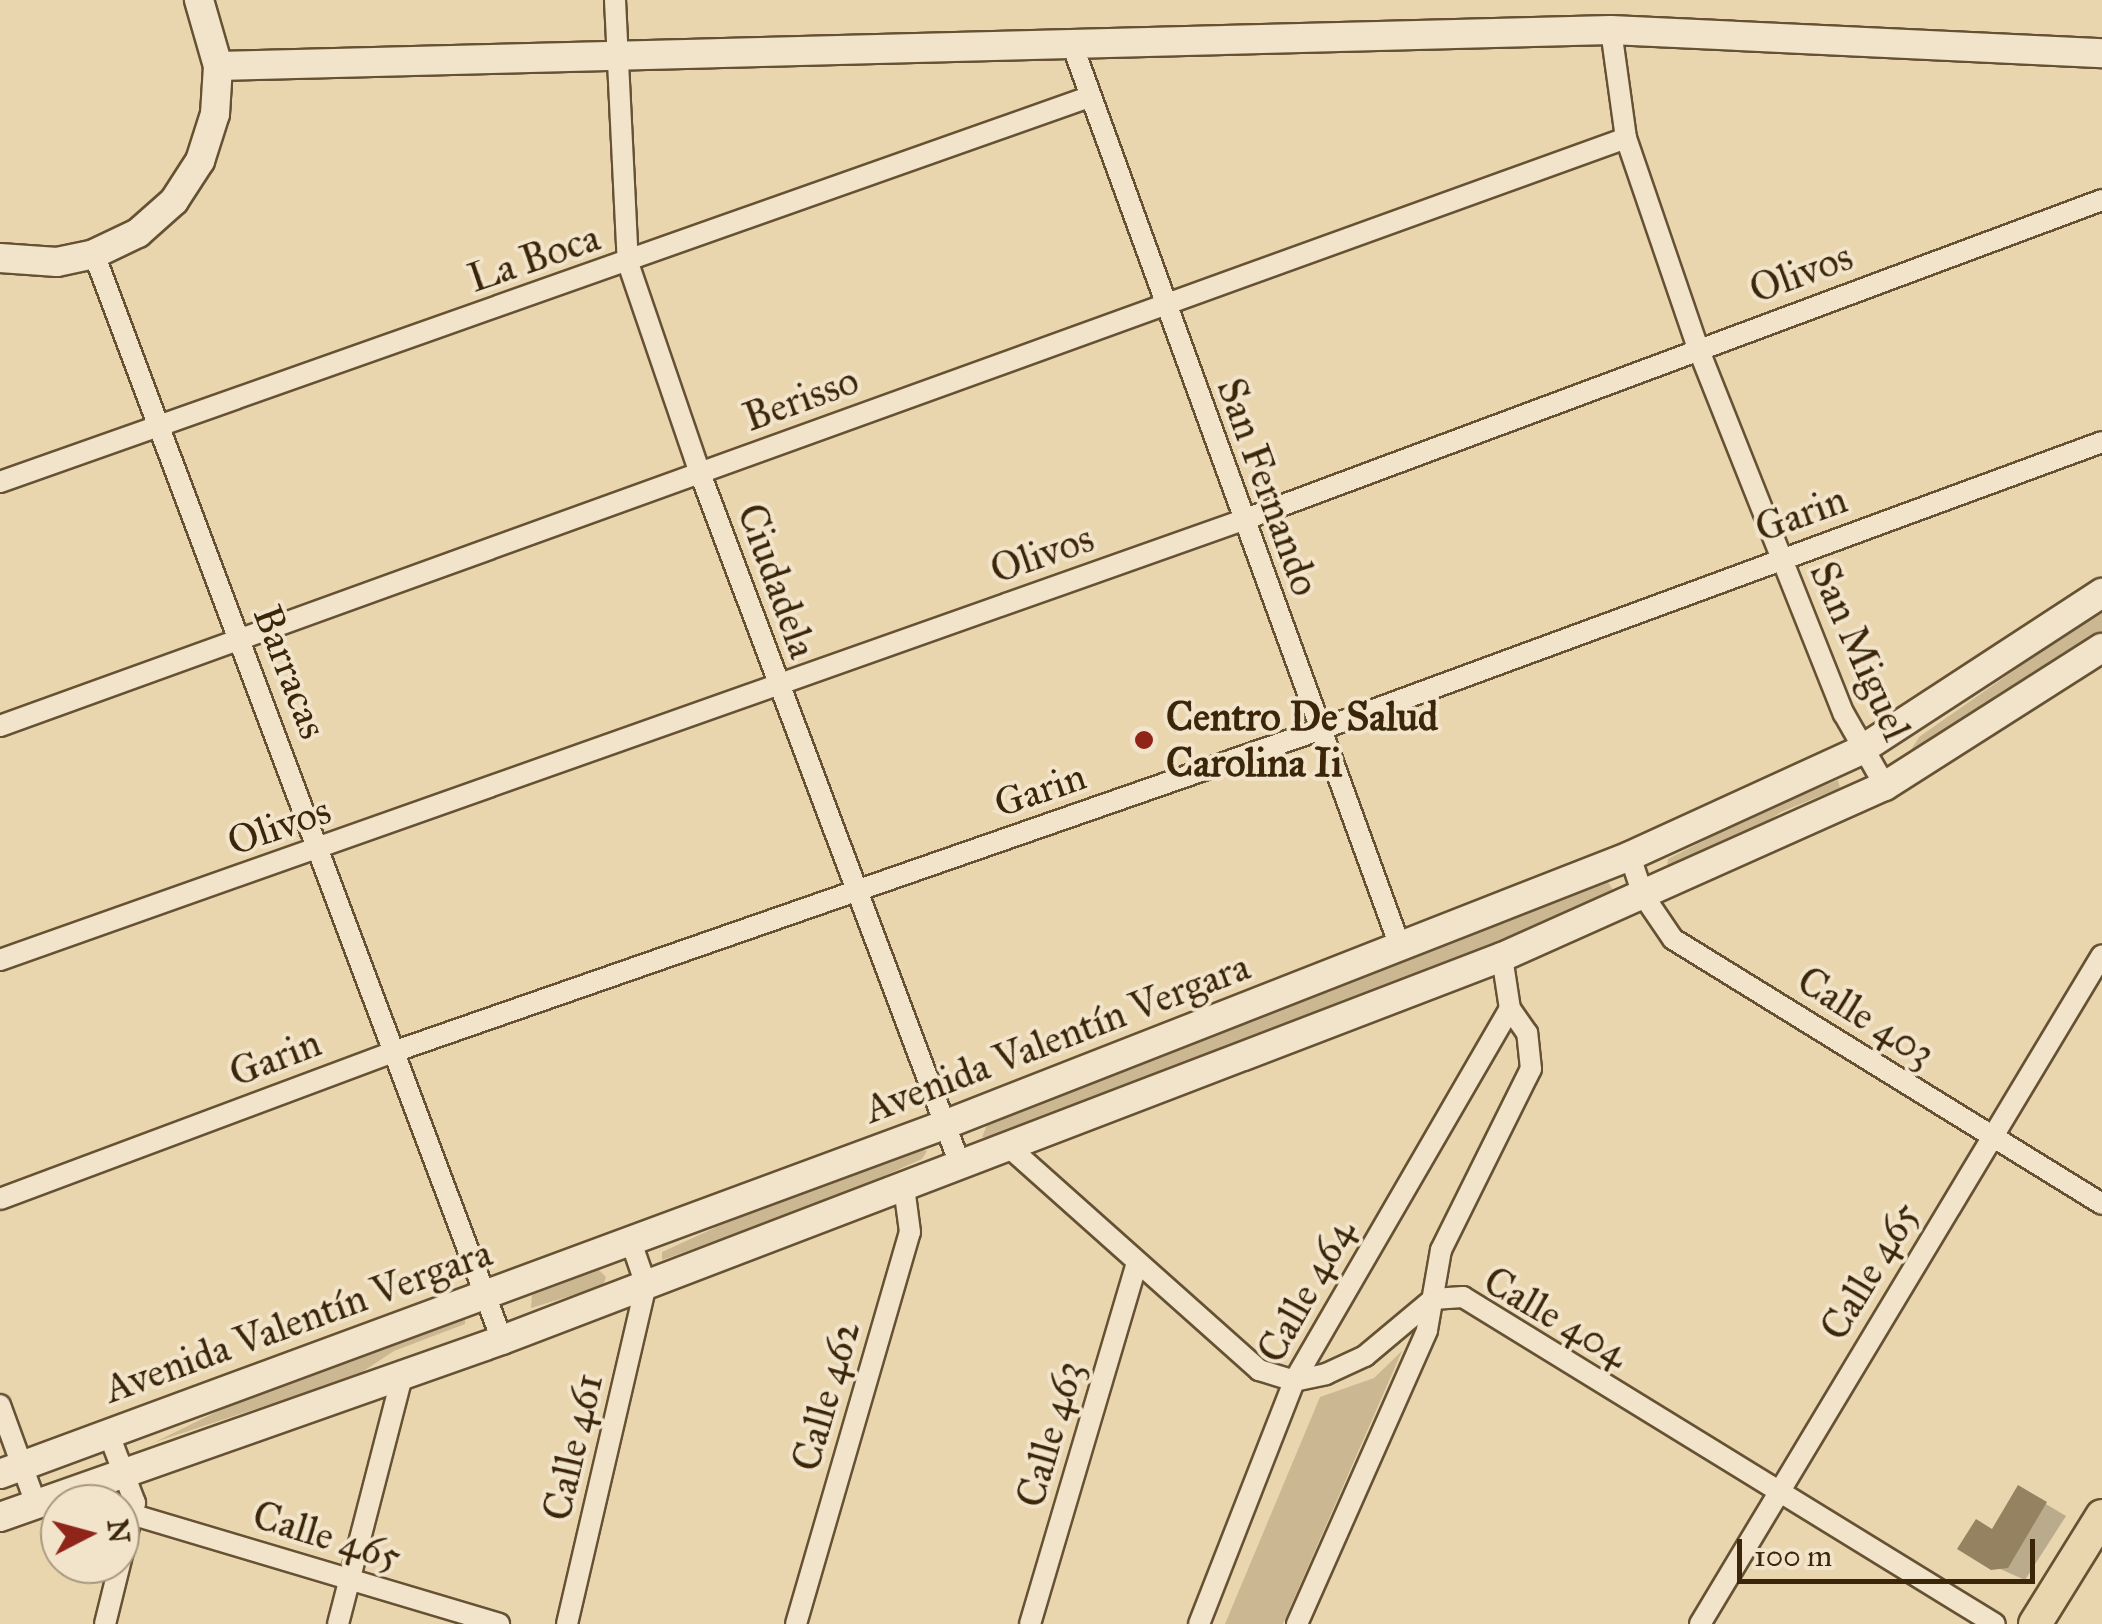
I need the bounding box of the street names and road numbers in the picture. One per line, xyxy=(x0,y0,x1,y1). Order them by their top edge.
street label: La Boca xyxy=(462,213,606,303)
street label: Olivos xyxy=(1743,232,1859,314)
street label: Berisso xyxy=(737,356,865,442)
street label: San Fernando xyxy=(1206,372,1330,602)
street label: Garin xyxy=(1749,475,1853,553)
street label: Ciudadela xyxy=(727,497,827,665)
street label: Olivos xyxy=(984,514,1100,594)
street label: San Miguel xyxy=(1799,554,1921,748)
street label: Barracas xyxy=(243,599,337,745)
street label: Garin xyxy=(988,752,1092,828)
street label: Olivos xyxy=(221,786,337,866)
street label: Avenida Valentín Vergara xyxy=(858,942,1256,1134)
street label: Calle 403 xyxy=(1789,956,1943,1078)
street label: Garin xyxy=(223,1019,327,1097)
street label: Calle 465 xyxy=(1810,1193,1930,1349)
street label: Calle 464 xyxy=(1247,1211,1365,1371)
street label: Avenida Valentín Vergara xyxy=(98,1229,498,1413)
street label: Calle 404 xyxy=(1475,1257,1637,1377)
street label: Calle 462 xyxy=(782,1316,870,1476)
street label: Calle 463 xyxy=(1006,1355,1094,1513)
street label: Calle 461 xyxy=(533,1369,613,1525)
street label: Calle 465 xyxy=(247,1491,407,1581)

